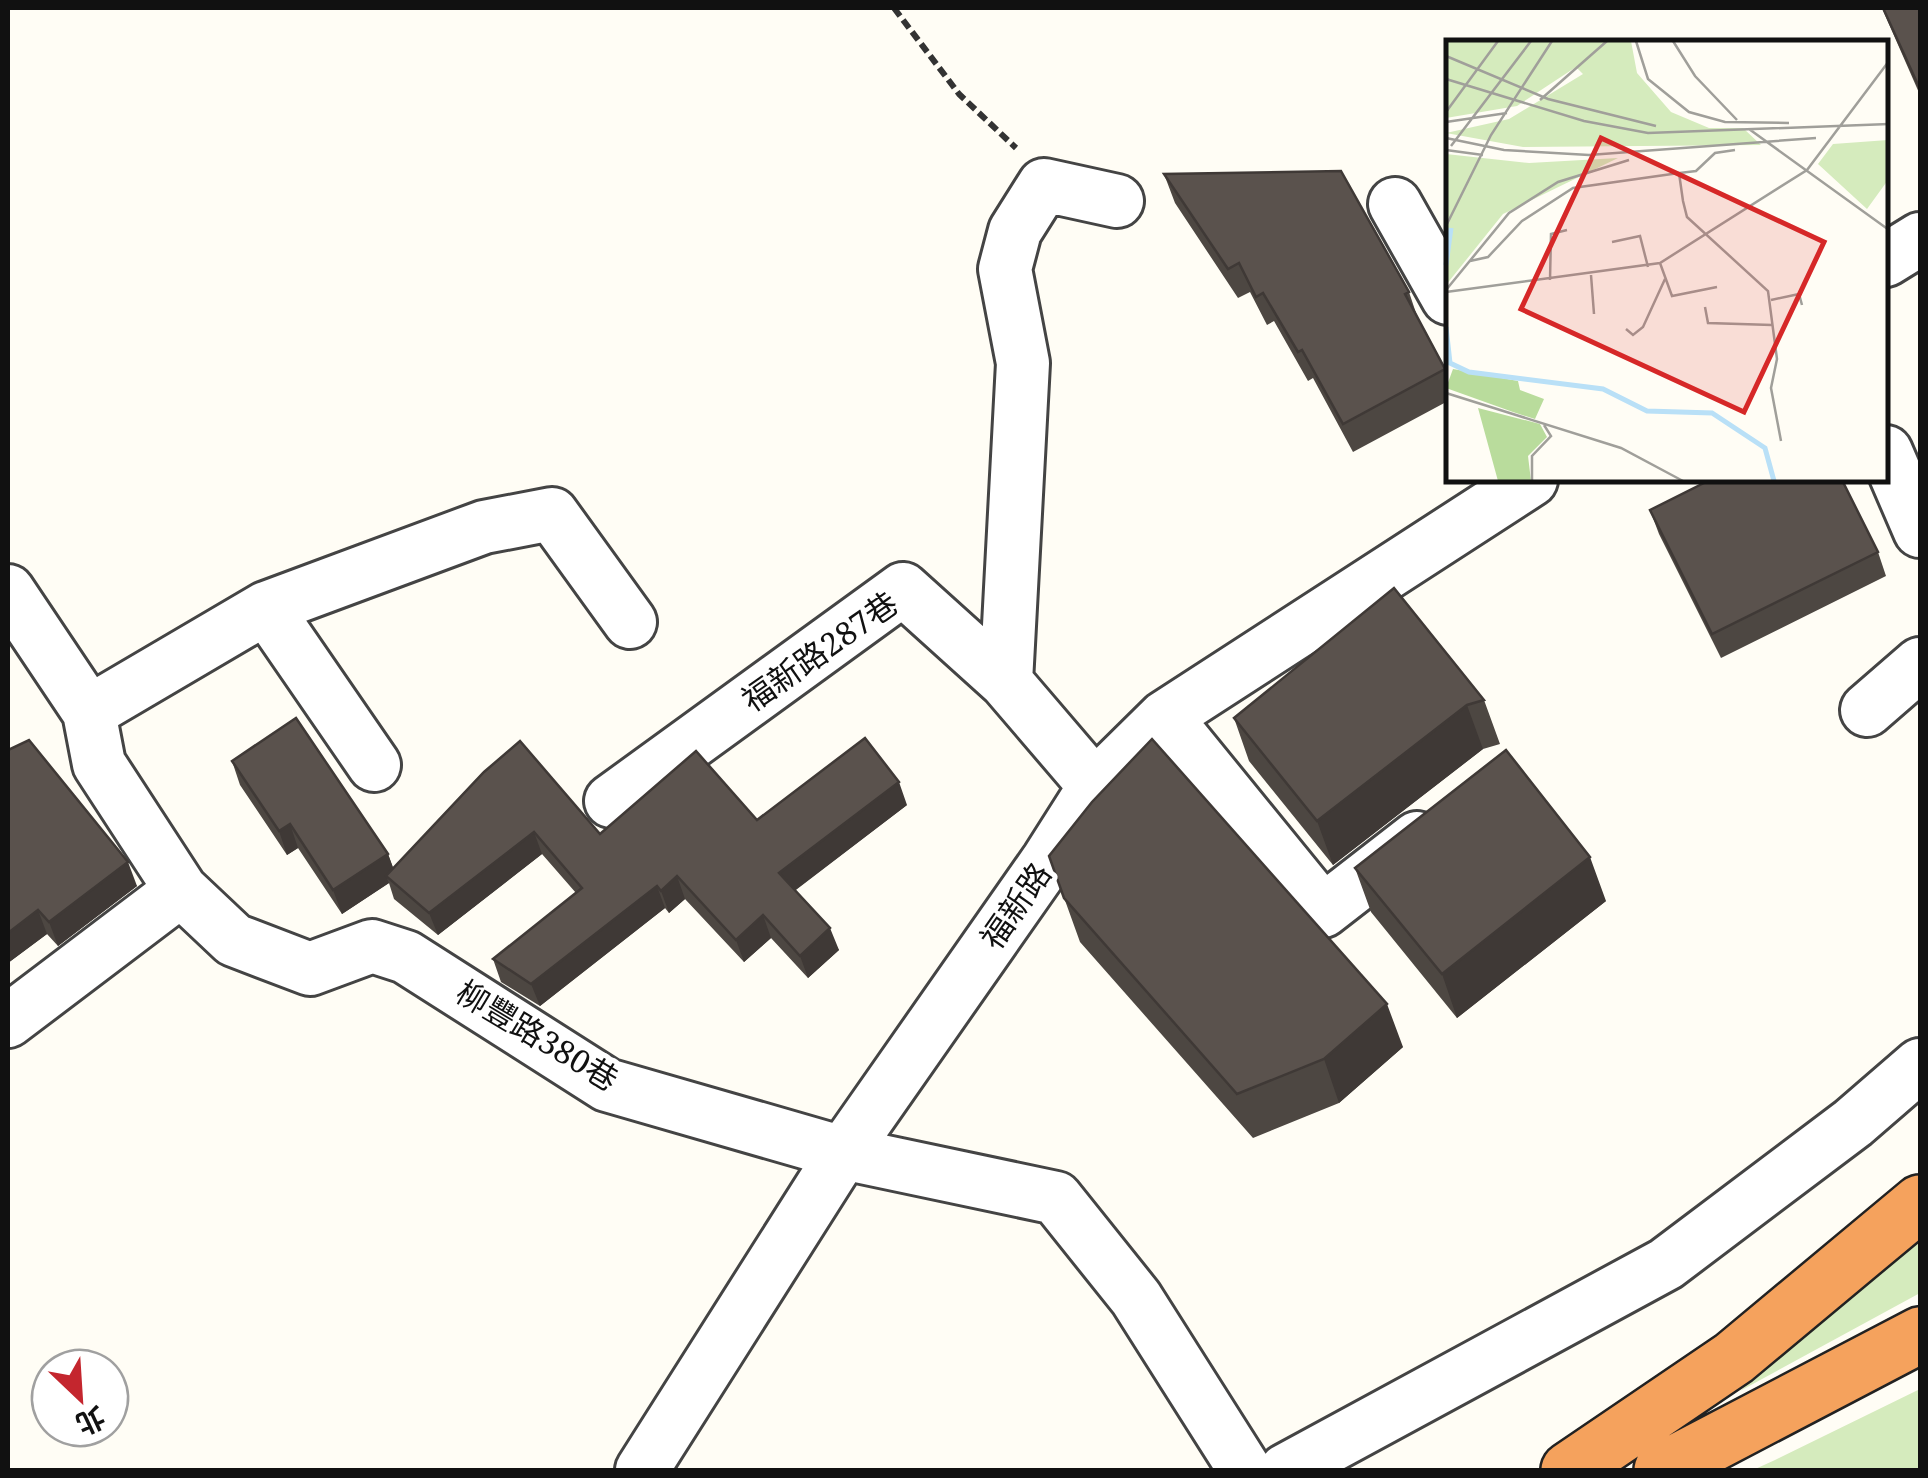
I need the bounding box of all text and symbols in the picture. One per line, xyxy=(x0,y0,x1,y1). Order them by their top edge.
inset map xyxy=(1446,40,1888,482)
street label: 福新路287巷 xyxy=(732,581,906,720)
street label: 福新路 xyxy=(970,853,1060,957)
street label: 柳豐路380巷 xyxy=(449,970,627,1100)
north arrow xyxy=(30,1348,130,1448)
text: 北 xyxy=(70,1398,112,1445)

